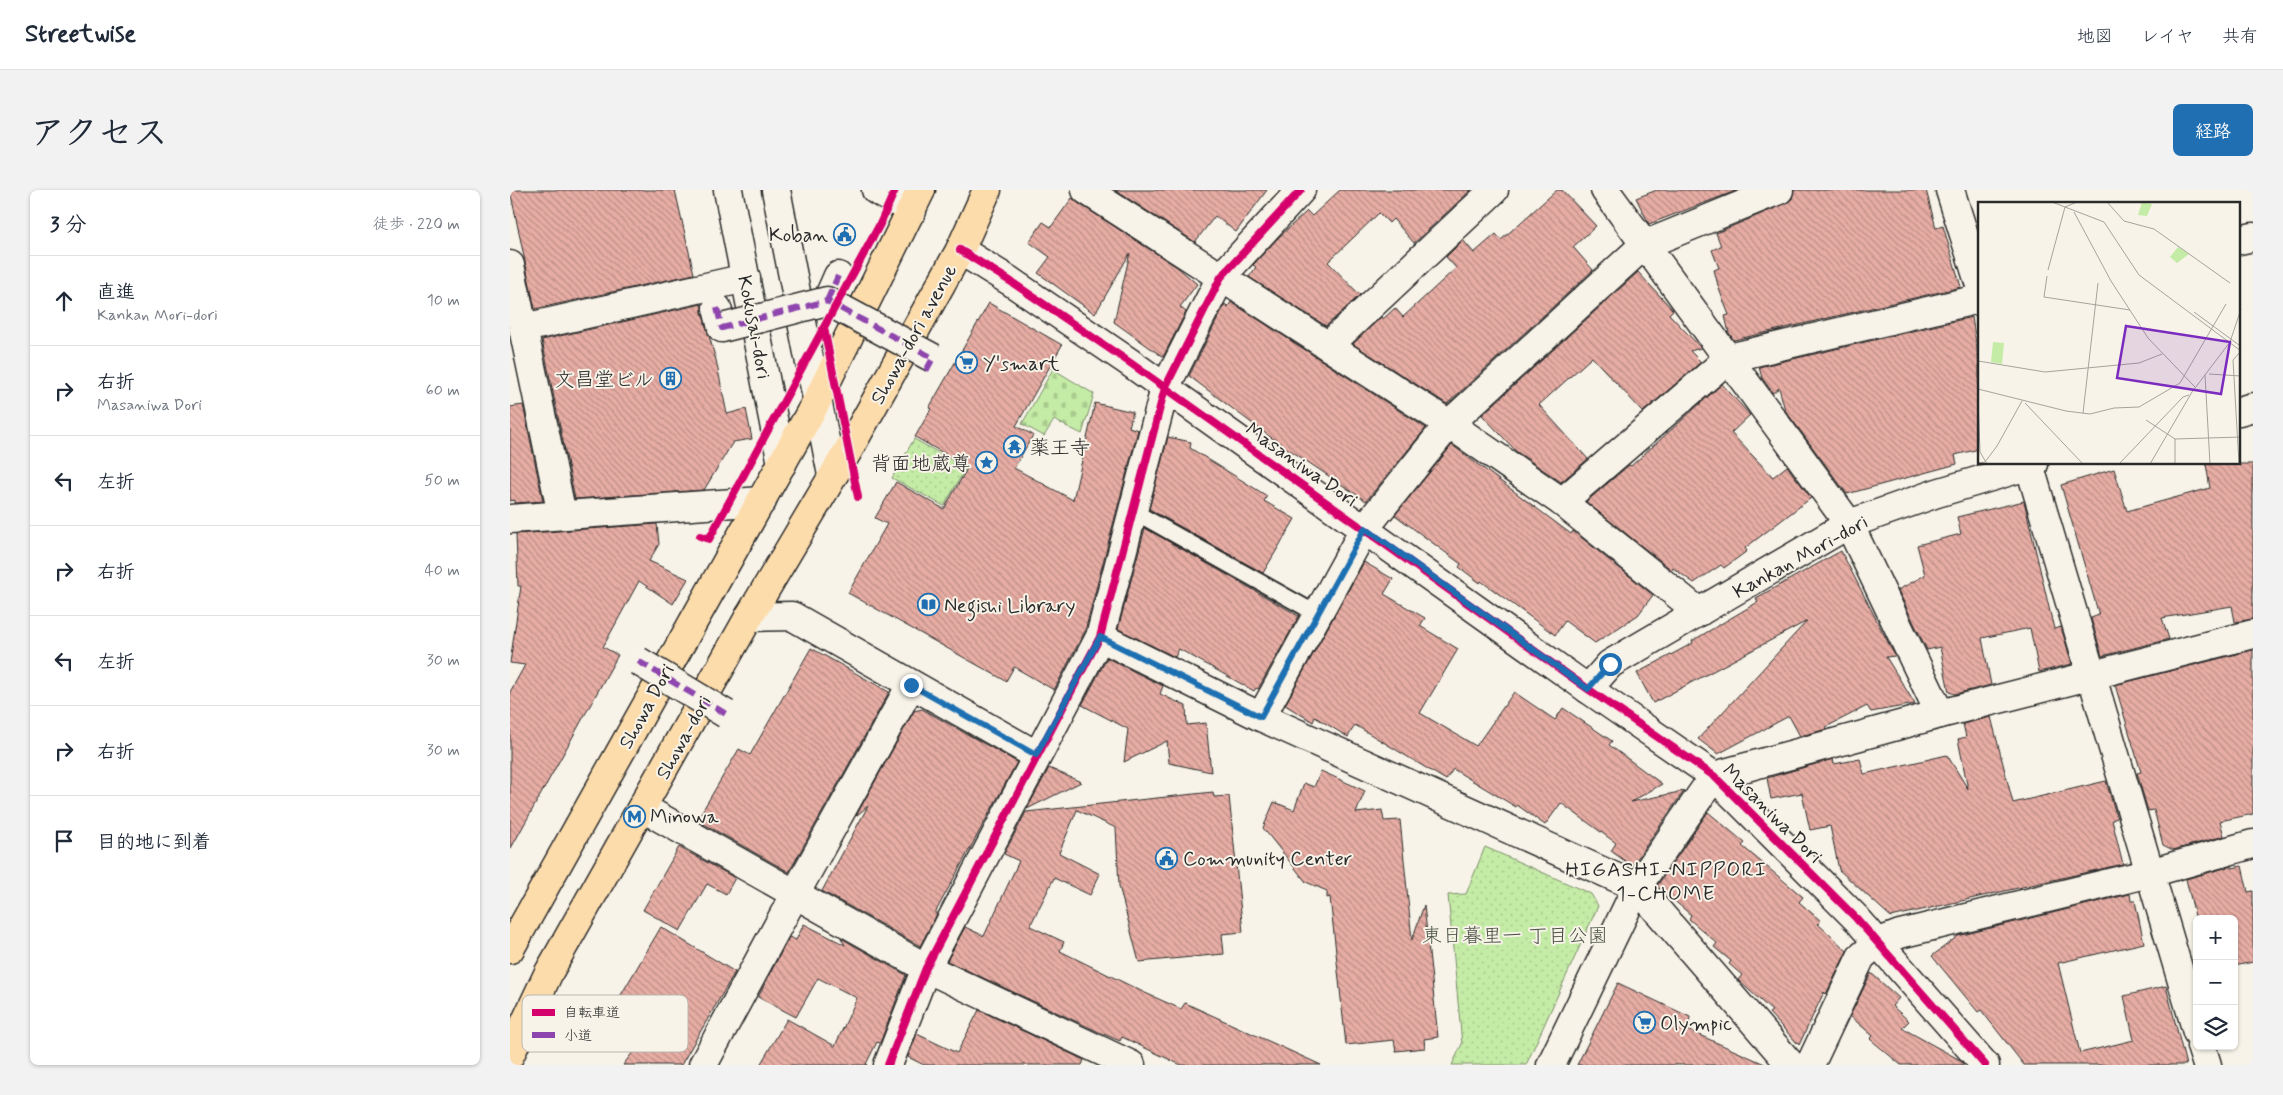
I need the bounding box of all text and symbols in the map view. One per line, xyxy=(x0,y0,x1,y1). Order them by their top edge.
text: Streetwise xyxy=(25,19,136,50)
text: 地図 xyxy=(2077,25,2113,49)
text: レイヤ xyxy=(2141,25,2194,49)
text: 共有 xyxy=(2222,25,2258,49)
button: 経路 xyxy=(2173,104,2253,156)
text: アクセス xyxy=(30,111,168,157)
inset map xyxy=(1978,202,2240,465)
text: 3 分 xyxy=(50,211,86,239)
text: 徒歩 · 220 m xyxy=(373,214,460,235)
place label: Koban xyxy=(769,222,828,249)
public building icon: Koban xyxy=(832,222,856,246)
street label: Showa-dori avenue xyxy=(865,260,964,410)
street label: Kokusai-dori xyxy=(730,273,777,382)
text: 直進 xyxy=(97,280,135,305)
icon: ahead xyxy=(50,287,78,315)
text: 10 m xyxy=(427,290,460,311)
text: Kankan Mori-dori xyxy=(97,305,218,326)
supermarket icon: Y'smart xyxy=(955,351,979,375)
place label: Y'smart xyxy=(983,351,1060,378)
place label: 文昌堂ビル xyxy=(554,367,654,394)
building icon: 文昌堂ビル xyxy=(658,367,682,391)
text: 右折 xyxy=(97,370,135,395)
icon: right xyxy=(50,377,78,405)
text: 60 m xyxy=(426,380,460,401)
text: Masaniwa Dori xyxy=(97,395,202,416)
street label: Masaniwa Dori xyxy=(1240,417,1363,514)
temple icon: 薬王寺 xyxy=(1002,435,1026,459)
place label: 薬王寺 xyxy=(1030,435,1090,462)
place label: 背面地蔵尊 xyxy=(871,451,971,478)
place icon: 背面地蔵尊 xyxy=(975,451,999,475)
icon: left xyxy=(50,467,78,495)
text: 左折 xyxy=(97,470,135,495)
text: 50 m xyxy=(424,470,460,491)
street label: Kankan Mori-dori xyxy=(1728,509,1873,606)
icon: right xyxy=(50,557,78,585)
text: 右折 xyxy=(97,560,135,585)
text: 40 m xyxy=(424,560,460,581)
library icon: Negishi Library xyxy=(916,593,940,617)
place label: Negishi Library xyxy=(944,593,1075,622)
icon: left xyxy=(50,647,78,675)
text: 左折 xyxy=(97,650,135,675)
text: 30 m xyxy=(427,650,460,671)
route start xyxy=(1599,653,1622,676)
street label: Showa Dori xyxy=(613,659,682,754)
route end xyxy=(900,674,923,697)
street label: Showa-dori xyxy=(650,691,719,785)
icon: right xyxy=(50,737,78,765)
text: 右折 xyxy=(97,740,135,765)
text: 30 m xyxy=(427,740,460,761)
street label: Masaniwa Dori xyxy=(1716,758,1828,870)
metro station icon: Minowa xyxy=(622,804,646,828)
place label: Minowa xyxy=(650,804,720,831)
icon: arrive xyxy=(50,827,78,855)
text: 目的地に到着 xyxy=(97,830,211,855)
public building icon: Community Center xyxy=(1155,846,1179,870)
place label: Community Center xyxy=(1183,846,1352,873)
district label: HIGASHI-NIPPORI 1-CHOME xyxy=(1565,856,1767,908)
map controls xyxy=(2193,915,2238,1050)
button: + xyxy=(2193,915,2238,960)
park label: 東日暮里一 丁目公園 xyxy=(1422,923,1608,950)
button: − xyxy=(2193,960,2238,1005)
legend xyxy=(522,995,688,1052)
text: 自転車道 xyxy=(564,1004,620,1022)
button: layers xyxy=(2193,1005,2238,1050)
supermarket icon: Olympic xyxy=(1632,1011,1656,1035)
place label: Olympic xyxy=(1660,1011,1732,1038)
text: 小道 xyxy=(564,1027,592,1045)

